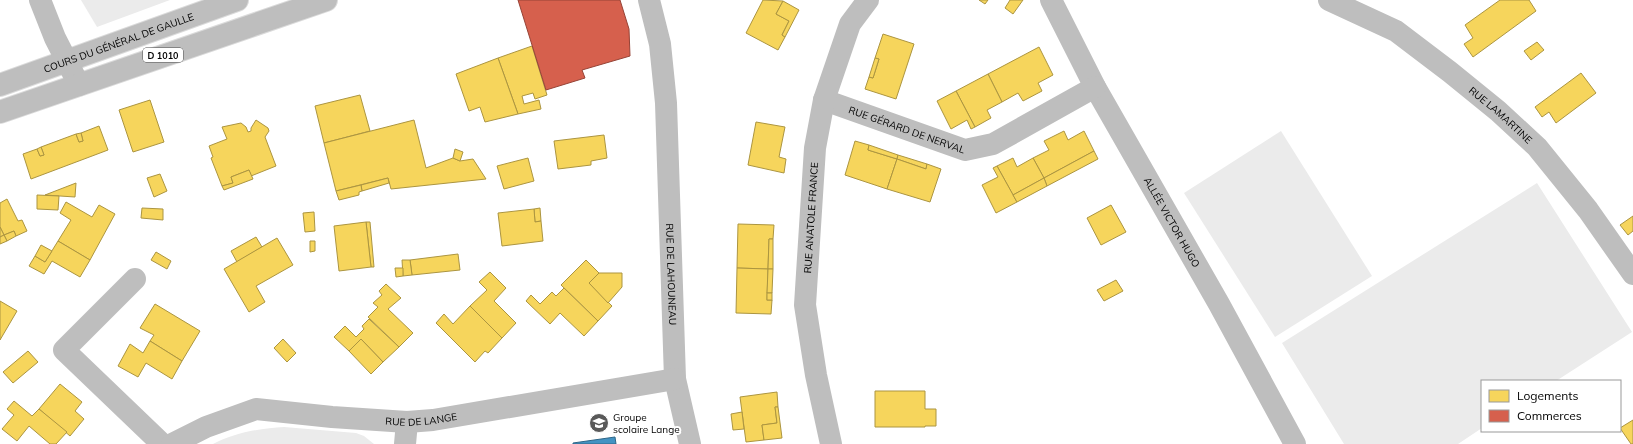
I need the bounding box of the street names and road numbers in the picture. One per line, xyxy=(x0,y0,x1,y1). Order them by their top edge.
street label: COURS DU GÉNÉRAL DE GAULLE xyxy=(42,10,195,75)
road number: D 1010 xyxy=(143,48,183,62)
street label: RUE LAMARTINE xyxy=(1466,84,1535,146)
street label: RUE GÉRARD DE NERVAL xyxy=(847,103,967,156)
street label: RUE ANATOLE FRANCE xyxy=(801,161,821,274)
street label: ALLÉE VICTOR HUGO xyxy=(1141,175,1203,270)
street label: RUE DE LAHOUNEAU xyxy=(663,223,680,325)
street label: RUE DE LANGE xyxy=(385,410,458,429)

